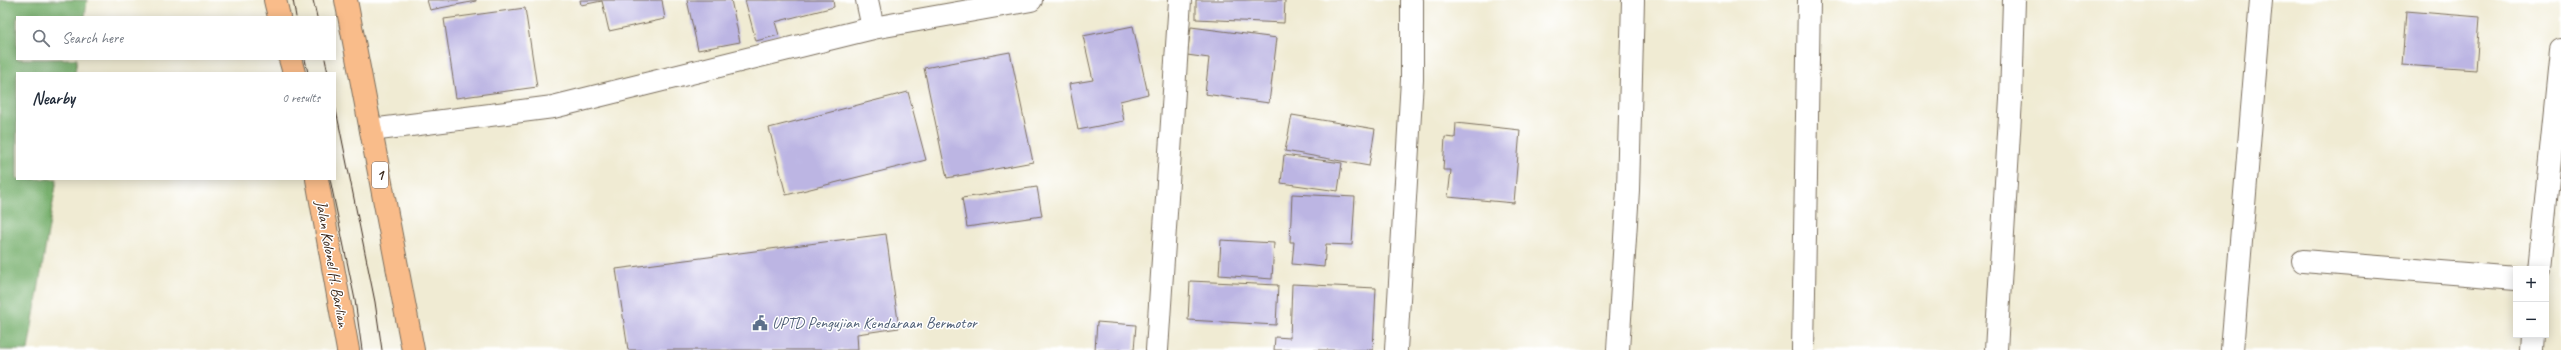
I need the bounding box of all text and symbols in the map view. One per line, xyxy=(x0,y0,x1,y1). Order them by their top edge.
search box xyxy=(16,16,336,60)
icon: search xyxy=(30,27,52,49)
text: Search here xyxy=(62,29,123,48)
text: Nearby xyxy=(32,88,75,109)
text: 0 results xyxy=(282,90,320,106)
road number: 1 xyxy=(372,162,388,188)
street label: Jalan Kolonel H. Barlian xyxy=(311,198,353,330)
map controls xyxy=(2513,266,2549,338)
button: + xyxy=(2513,266,2549,302)
button: − xyxy=(2513,302,2549,338)
place label: UPTD Pengujian Kendaraan Bermotor xyxy=(772,313,978,333)
public building icon: UPTD Pengujian Kendaraan Bermotor xyxy=(751,314,769,332)

